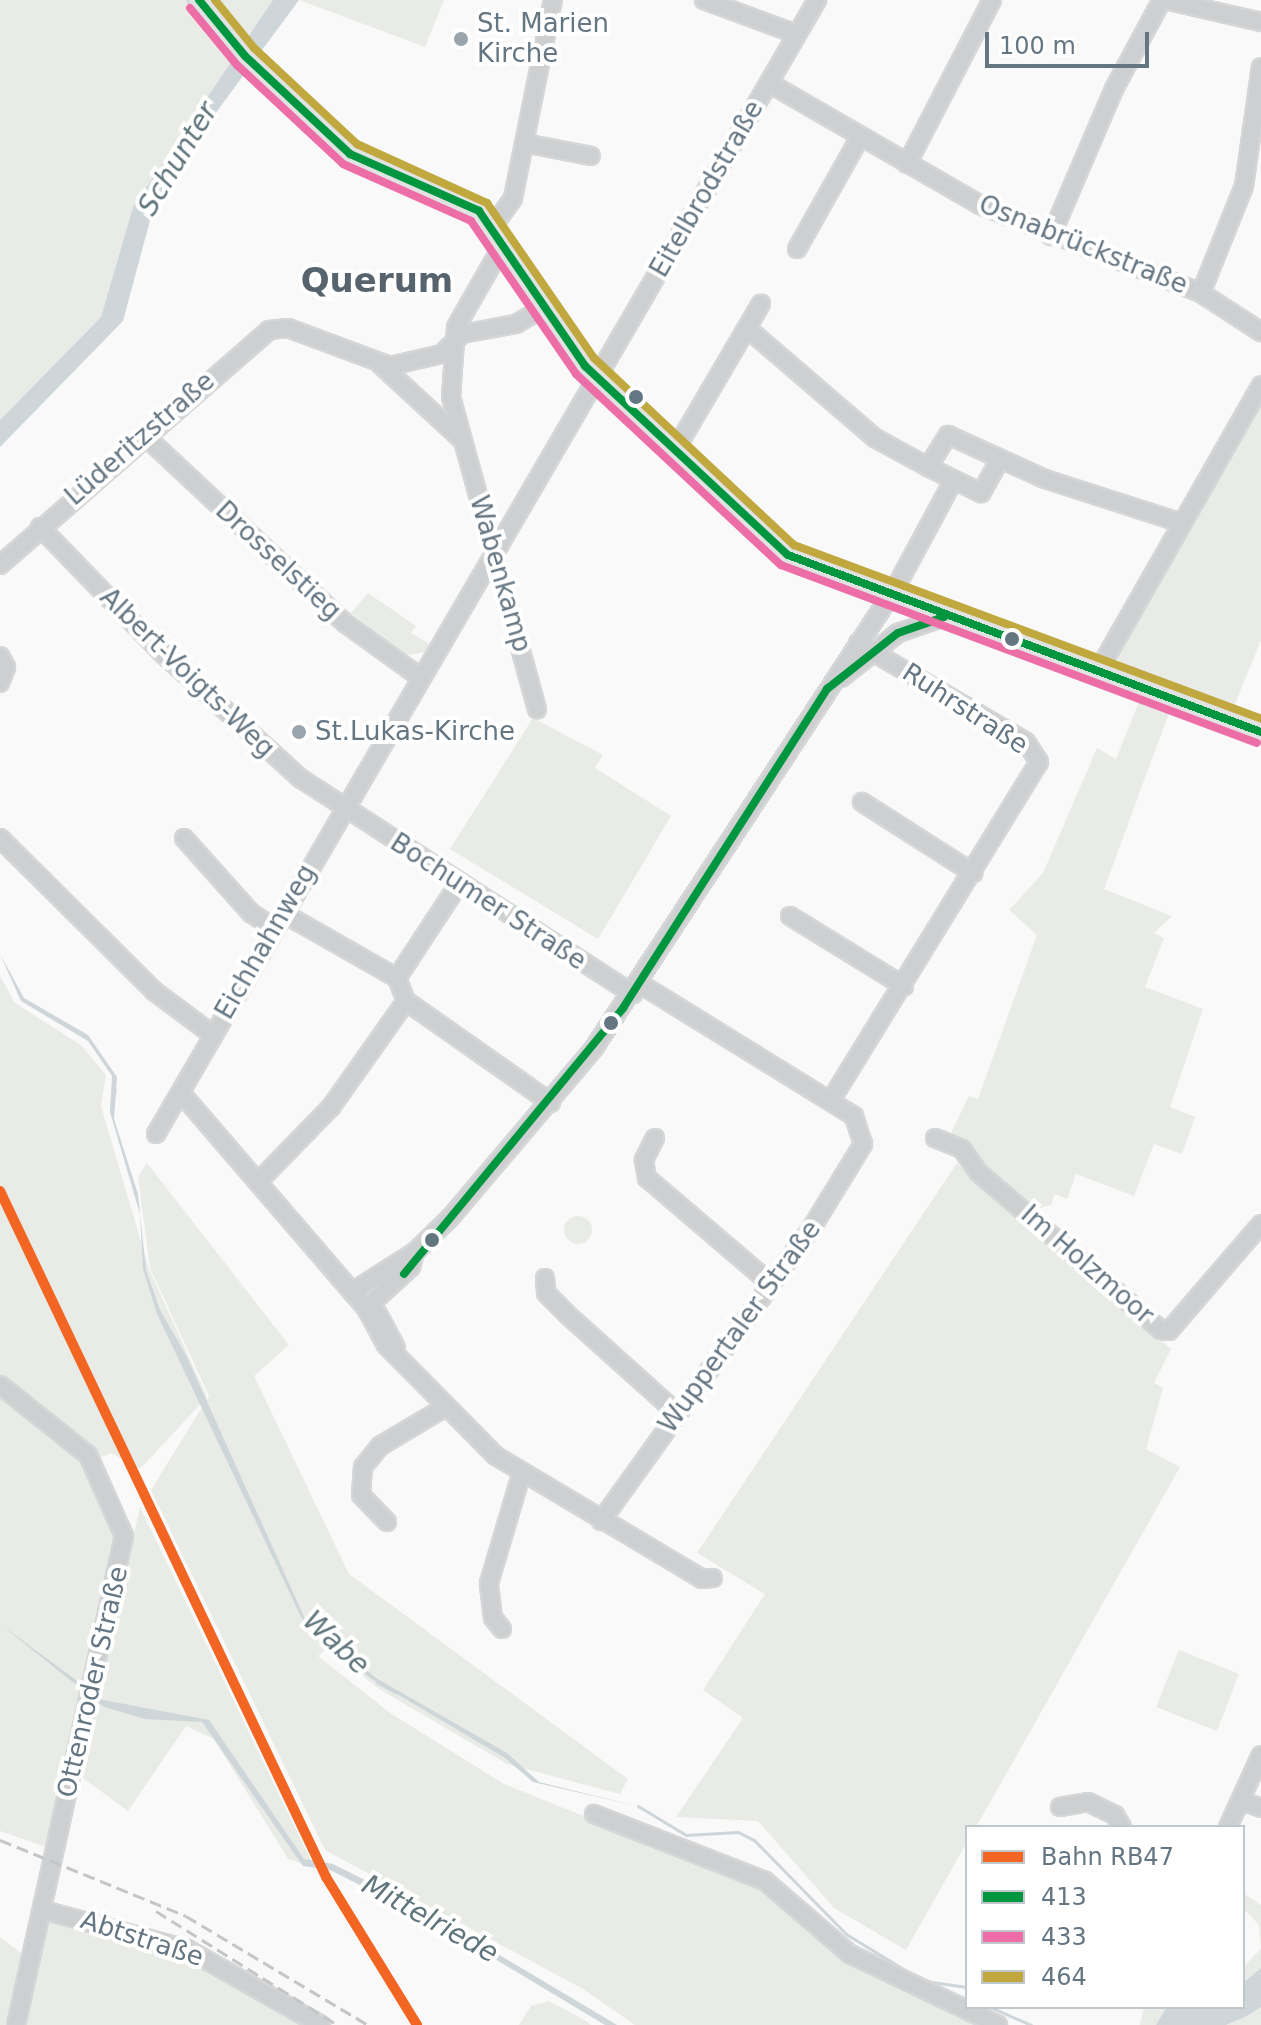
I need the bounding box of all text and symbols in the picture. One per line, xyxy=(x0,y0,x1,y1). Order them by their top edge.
place label: St. Marien Kirche xyxy=(477,8,609,70)
scale bar xyxy=(989,16,1153,66)
marker: St. Marien Kirche xyxy=(452,30,470,48)
text: 100 m xyxy=(999,32,1076,60)
street label: Eitelbrodstraße xyxy=(644,95,770,283)
water label: Schunter xyxy=(131,96,225,222)
street label: Osnabrückstraße xyxy=(974,189,1192,301)
district label: Querum xyxy=(301,261,453,301)
street label: Lüderitzstraße xyxy=(59,366,221,512)
unlabelled marker xyxy=(628,389,644,405)
street label: Wabenkamp xyxy=(463,492,537,656)
street label: Drosselstieg xyxy=(209,495,347,627)
street label: Albert-Voigts-Weg xyxy=(93,582,281,764)
unlabelled marker xyxy=(1004,631,1020,647)
street label: Ruhrstraße xyxy=(896,657,1034,761)
place label: St.Lukas-Kirche xyxy=(315,716,515,748)
marker: St.Lukas-Kirche xyxy=(290,723,308,741)
street label: Bochumer Straße xyxy=(384,827,592,977)
street label: Eichhahnweg xyxy=(209,859,323,1025)
unlabelled marker xyxy=(603,1015,619,1031)
street label: Im Holzmoor xyxy=(1014,1199,1160,1331)
street label: Wuppertaler Straße xyxy=(652,1215,828,1439)
unlabelled marker xyxy=(424,1232,440,1248)
street label: Ottenroder Straße xyxy=(51,1563,135,1801)
water label: Wabe xyxy=(296,1604,376,1682)
legend xyxy=(965,1825,1245,2009)
text: Bahn RB47 xyxy=(1041,1843,1174,1871)
water label: Mittelriede xyxy=(356,1868,504,1970)
text: 413 xyxy=(1041,1883,1087,1911)
street label: Abtstraße xyxy=(77,1905,207,1973)
text: 433 xyxy=(1041,1923,1087,1951)
text: 464 xyxy=(1041,1963,1087,1991)

